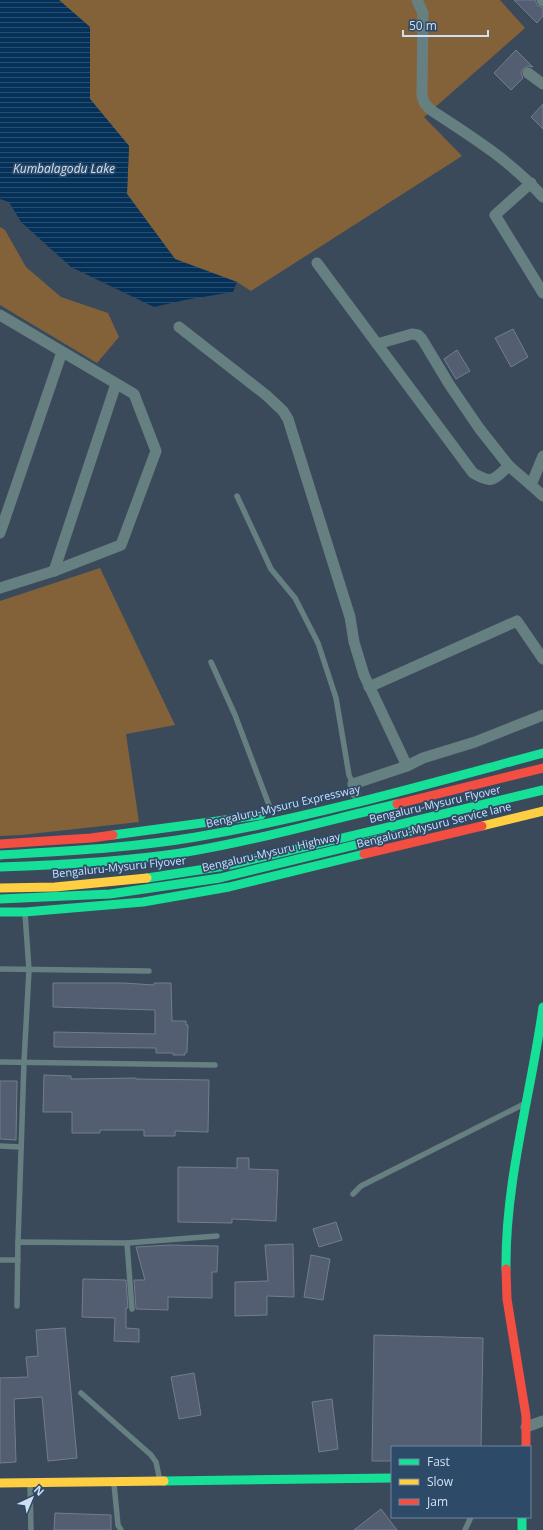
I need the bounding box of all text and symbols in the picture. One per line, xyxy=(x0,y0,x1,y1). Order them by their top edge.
scale bar xyxy=(403,12,488,38)
text: 50 m xyxy=(409,17,437,34)
water label: Kumbalagodu Lake xyxy=(13,160,115,177)
street label: Bengaluru-Mysuru Expressway xyxy=(204,780,362,831)
street label: Bengaluru-Mysuru Flyover xyxy=(368,781,503,826)
street label: Bengaluru-Mysuru Service lane xyxy=(355,798,513,851)
street label: Bengaluru-Mysuru Highway xyxy=(200,828,342,875)
street label: Bengaluru-Mysuru Flyover xyxy=(51,852,187,881)
legend xyxy=(391,1446,531,1518)
text: Fast xyxy=(427,1453,450,1470)
text: Slow xyxy=(427,1473,454,1490)
north arrow xyxy=(12,1478,52,1518)
text: N xyxy=(31,1482,48,1499)
text: Jam xyxy=(426,1493,448,1510)

